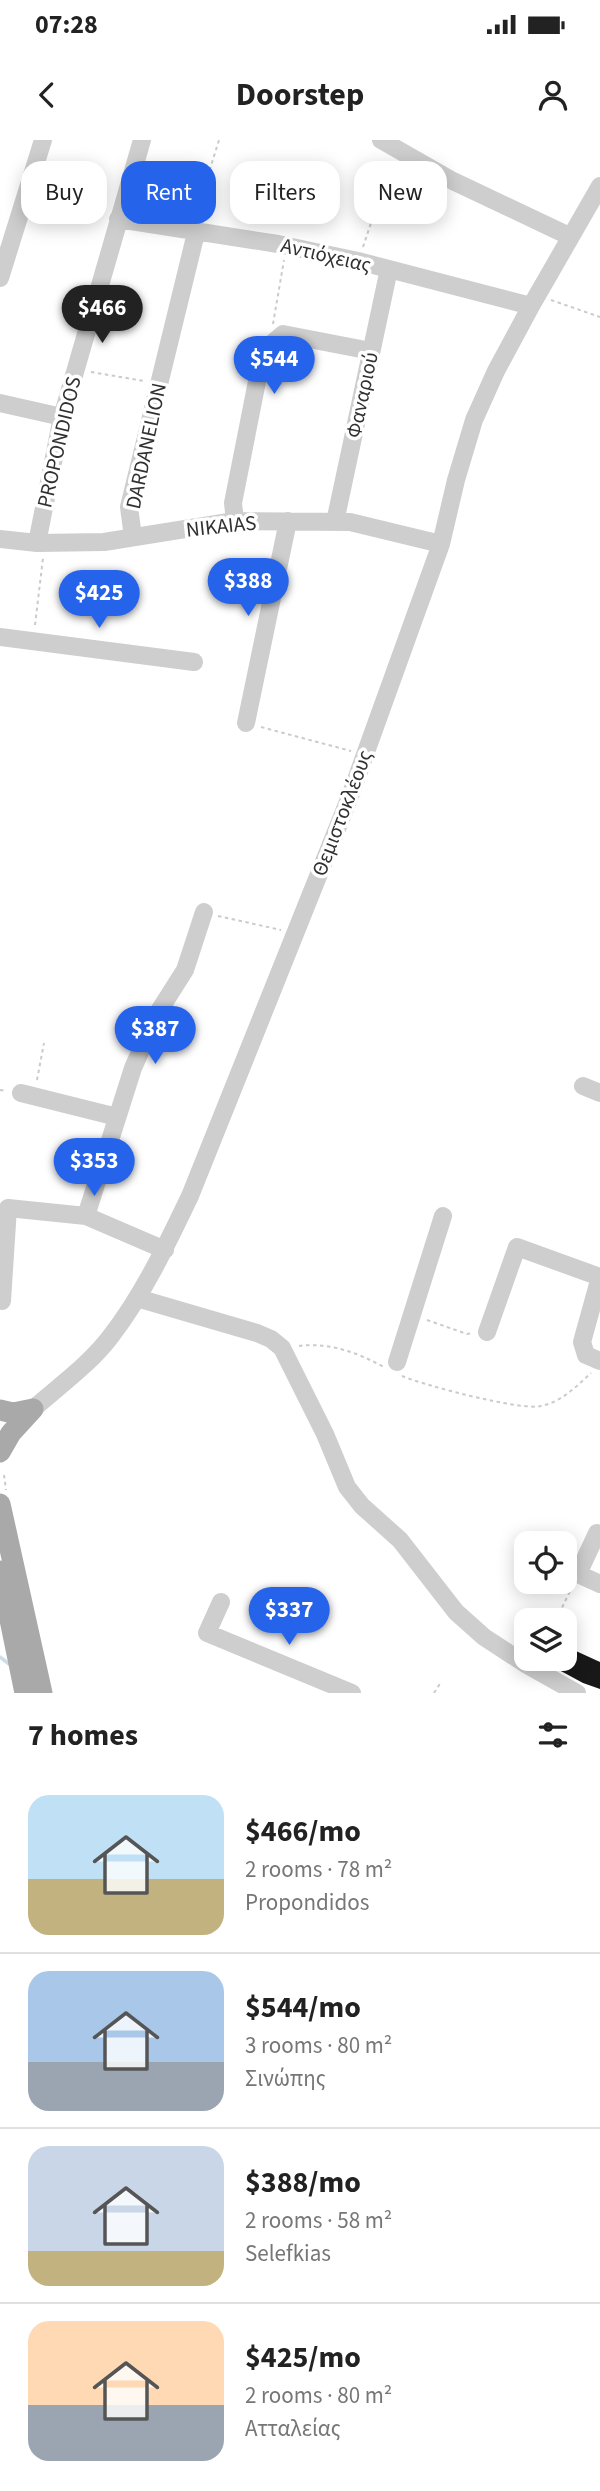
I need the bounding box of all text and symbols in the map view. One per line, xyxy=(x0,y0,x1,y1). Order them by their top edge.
text: 07:28 xyxy=(35,6,98,43)
text: Doorstep xyxy=(236,72,364,118)
icon: back xyxy=(28,76,66,114)
icon: person xyxy=(534,76,572,114)
chip: Buy xyxy=(21,161,107,224)
chip: Rent xyxy=(121,161,216,224)
chip: Filters xyxy=(230,161,340,224)
chip: New xyxy=(354,161,447,224)
street label: Αντιόχειας xyxy=(278,230,374,280)
pin: $466 xyxy=(61,286,143,345)
text: $466 xyxy=(78,291,126,324)
pin: $544 xyxy=(233,336,315,396)
text: $544 xyxy=(250,342,298,375)
street label: Φαναριού xyxy=(338,349,386,441)
street label: PROPONDIDOS xyxy=(29,373,89,511)
street label: DARDANELION xyxy=(118,380,174,512)
street label: NIKAIAS xyxy=(184,507,258,545)
pin: $388 xyxy=(207,559,289,618)
text: $388 xyxy=(224,564,272,597)
pin: $425 xyxy=(58,570,140,630)
text: $425 xyxy=(75,576,123,609)
street label: Θεμιστοκλέους xyxy=(304,746,380,880)
pin: $387 xyxy=(114,1006,196,1066)
text: $387 xyxy=(131,1012,179,1045)
pin: $353 xyxy=(53,1138,135,1198)
text: $353 xyxy=(70,1144,118,1177)
map controls xyxy=(514,1531,577,1671)
button: locate xyxy=(514,1531,577,1594)
pin: $337 xyxy=(248,1588,330,1647)
text: $337 xyxy=(265,1593,313,1626)
button: layers xyxy=(514,1608,577,1671)
text: 7 homes xyxy=(28,1714,138,1757)
icon: filters xyxy=(534,1716,572,1754)
text: $466/mo xyxy=(245,1810,361,1853)
icon: home xyxy=(84,1823,168,1907)
text: 2 rooms · 78 m² xyxy=(245,1853,392,1886)
text: Propondidos xyxy=(245,1886,369,1919)
text: $544/mo xyxy=(245,1986,361,2029)
icon: home xyxy=(84,1999,168,2083)
text: 3 rooms · 80 m² xyxy=(245,2029,392,2062)
text: Σινώπης xyxy=(245,2062,326,2095)
text: $388/mo xyxy=(245,2161,361,2204)
icon: home xyxy=(84,2174,168,2258)
text: 2 rooms · 58 m² xyxy=(245,2204,392,2237)
text: Selefkias xyxy=(245,2237,331,2270)
text: $425/mo xyxy=(245,2336,361,2379)
icon: home xyxy=(84,2349,168,2433)
text: 2 rooms · 80 m² xyxy=(245,2379,392,2412)
text: Ατταλείας xyxy=(245,2412,341,2445)

